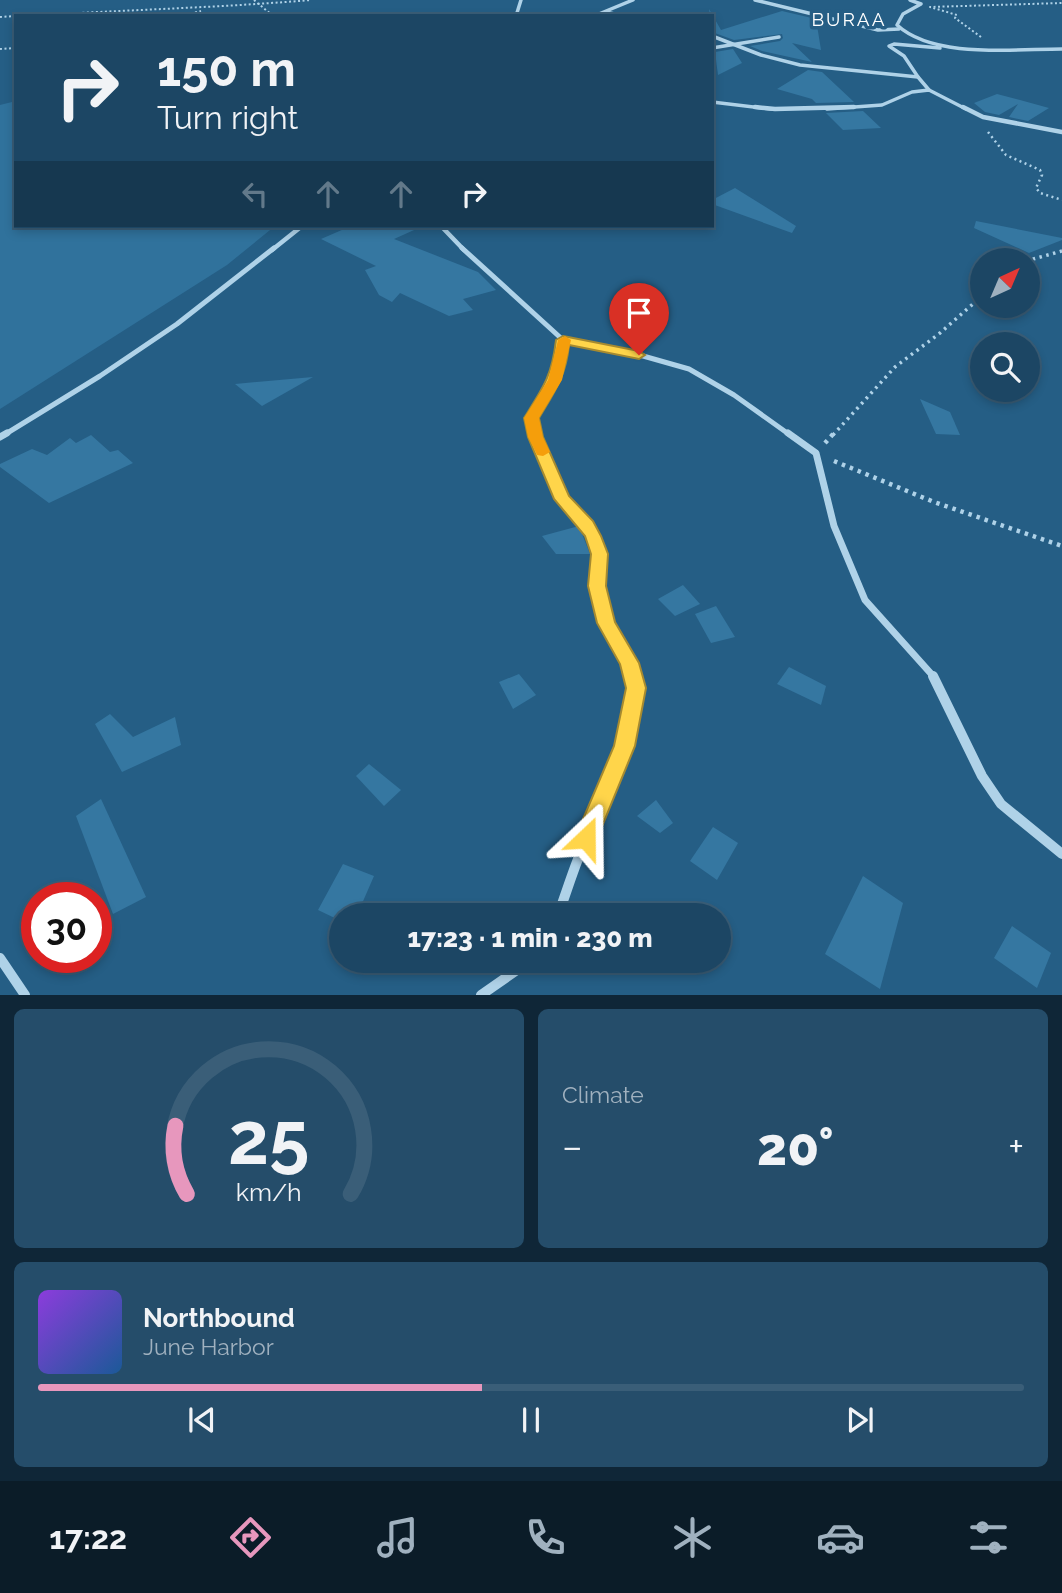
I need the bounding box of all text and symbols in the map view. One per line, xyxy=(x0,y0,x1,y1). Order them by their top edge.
district label: BURAA xyxy=(811,8,887,30)
text: 150 m xyxy=(157,40,296,97)
icon: right xyxy=(42,42,133,133)
text: Turn right xyxy=(157,99,298,136)
icon: left xyxy=(236,175,274,213)
icon: ahead xyxy=(309,175,347,213)
icon: ahead xyxy=(382,175,420,213)
icon: right xyxy=(455,175,493,213)
north arrow xyxy=(970,248,1040,318)
map controls xyxy=(970,248,1040,402)
pin xyxy=(609,283,669,355)
icon: arrive xyxy=(620,294,658,332)
button: search xyxy=(970,332,1040,402)
position arrow xyxy=(549,801,623,875)
speed limit sign: 30 xyxy=(21,882,112,973)
text: 17:23 · 1 min · 230 m xyxy=(407,923,653,953)
text: Climate xyxy=(562,1081,644,1108)
text: 25 xyxy=(228,1097,310,1182)
text: 20° xyxy=(757,1116,834,1177)
text: − xyxy=(562,1124,582,1169)
text: + xyxy=(1008,1124,1024,1169)
text: km/h xyxy=(236,1177,302,1207)
text: Northbound xyxy=(143,1303,295,1333)
text: June Harbor xyxy=(143,1333,274,1360)
icon: previous xyxy=(183,1401,221,1439)
icon: pause xyxy=(512,1401,550,1439)
icon: next xyxy=(841,1401,879,1439)
icon: directions xyxy=(226,1513,275,1562)
icon: music xyxy=(373,1513,422,1562)
icon: phone xyxy=(521,1513,570,1562)
icon: climate xyxy=(668,1513,717,1562)
icon: car xyxy=(816,1513,865,1562)
icon: filters xyxy=(964,1513,1013,1562)
text: 17:22 xyxy=(49,1519,127,1556)

